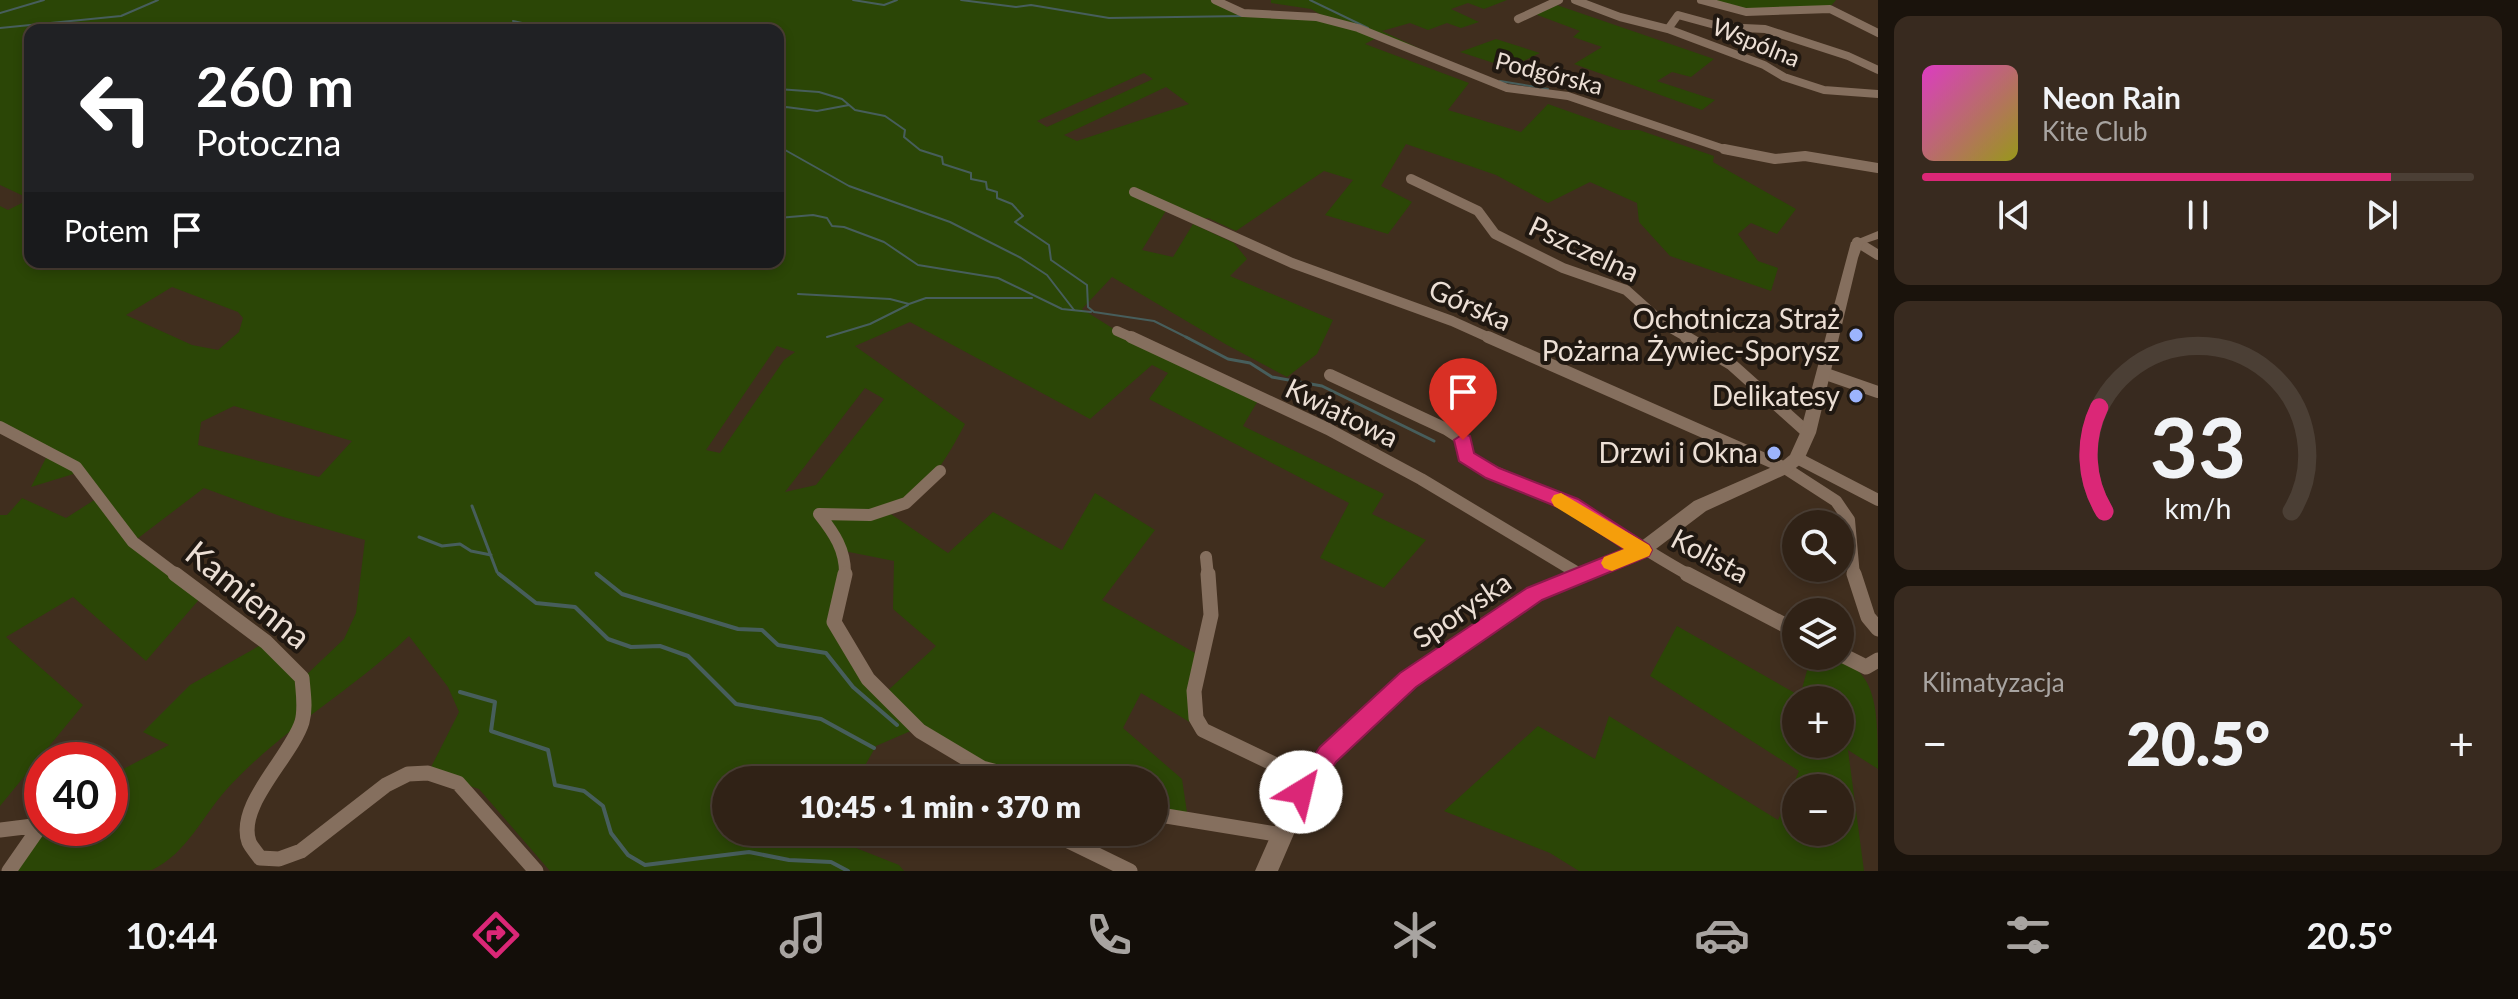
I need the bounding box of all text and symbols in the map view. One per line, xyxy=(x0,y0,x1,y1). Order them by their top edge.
street label: Wspólna xyxy=(1708,11,1805,72)
street label: Podgórska xyxy=(1493,45,1606,100)
text: 260 m xyxy=(196,52,354,119)
icon: left xyxy=(64,56,168,160)
text: Neon Rain xyxy=(2042,79,2181,115)
text: Kite Club xyxy=(2042,115,2148,147)
text: Potoczna xyxy=(196,120,341,164)
icon: previous xyxy=(1992,193,2036,237)
icon: pause xyxy=(2176,193,2220,237)
icon: next xyxy=(2360,193,2404,237)
icon: arrive xyxy=(165,208,209,252)
street label: Pszczelna xyxy=(1524,208,1645,288)
text: Potem xyxy=(64,212,149,248)
street label: Górska xyxy=(1424,271,1517,337)
place label: Ochotnicza Straż Pożarna Żywiec-Sporysz xyxy=(1542,301,1840,367)
marker: Ochotnicza Straż Pożarna Żywiec-Sporysz xyxy=(1847,326,1865,344)
pin xyxy=(1429,358,1497,440)
street label: Kwiatowa xyxy=(1280,370,1404,454)
icon: arrive xyxy=(1441,370,1485,414)
place label: Delikatesy xyxy=(1712,378,1841,412)
marker: Delikatesy xyxy=(1847,387,1865,405)
text: 33 xyxy=(2150,395,2246,495)
place label: Drzwi i Okna xyxy=(1598,435,1758,469)
marker: Drzwi i Okna xyxy=(1765,444,1783,462)
text: km/h xyxy=(2165,491,2231,525)
map controls xyxy=(1782,510,1854,846)
button: search xyxy=(1782,510,1854,582)
street label: Kolista xyxy=(1666,521,1755,590)
street label: Kamienna xyxy=(178,531,319,656)
street label: Sporyska xyxy=(1406,564,1517,654)
button: layers xyxy=(1782,598,1854,670)
text: Klimatyzacja xyxy=(1922,666,2065,698)
button: + xyxy=(1782,686,1854,758)
text: 20.5° xyxy=(2126,707,2270,779)
text: − xyxy=(1922,717,1948,769)
text: + xyxy=(2448,717,2474,769)
speed limit sign: 40 xyxy=(24,742,128,846)
position arrow xyxy=(1259,750,1343,834)
button: − xyxy=(1782,774,1854,846)
text: 10:45 · 1 min · 370 m xyxy=(799,788,1081,824)
icon: directions xyxy=(468,907,524,963)
icon: music xyxy=(775,907,831,963)
icon: phone xyxy=(1081,907,1137,963)
icon: climate xyxy=(1387,907,1443,963)
icon: car xyxy=(1694,907,1750,963)
icon: filters xyxy=(2000,907,2056,963)
text: 10:44 xyxy=(125,913,218,957)
text: 20.5° xyxy=(2307,913,2393,957)

